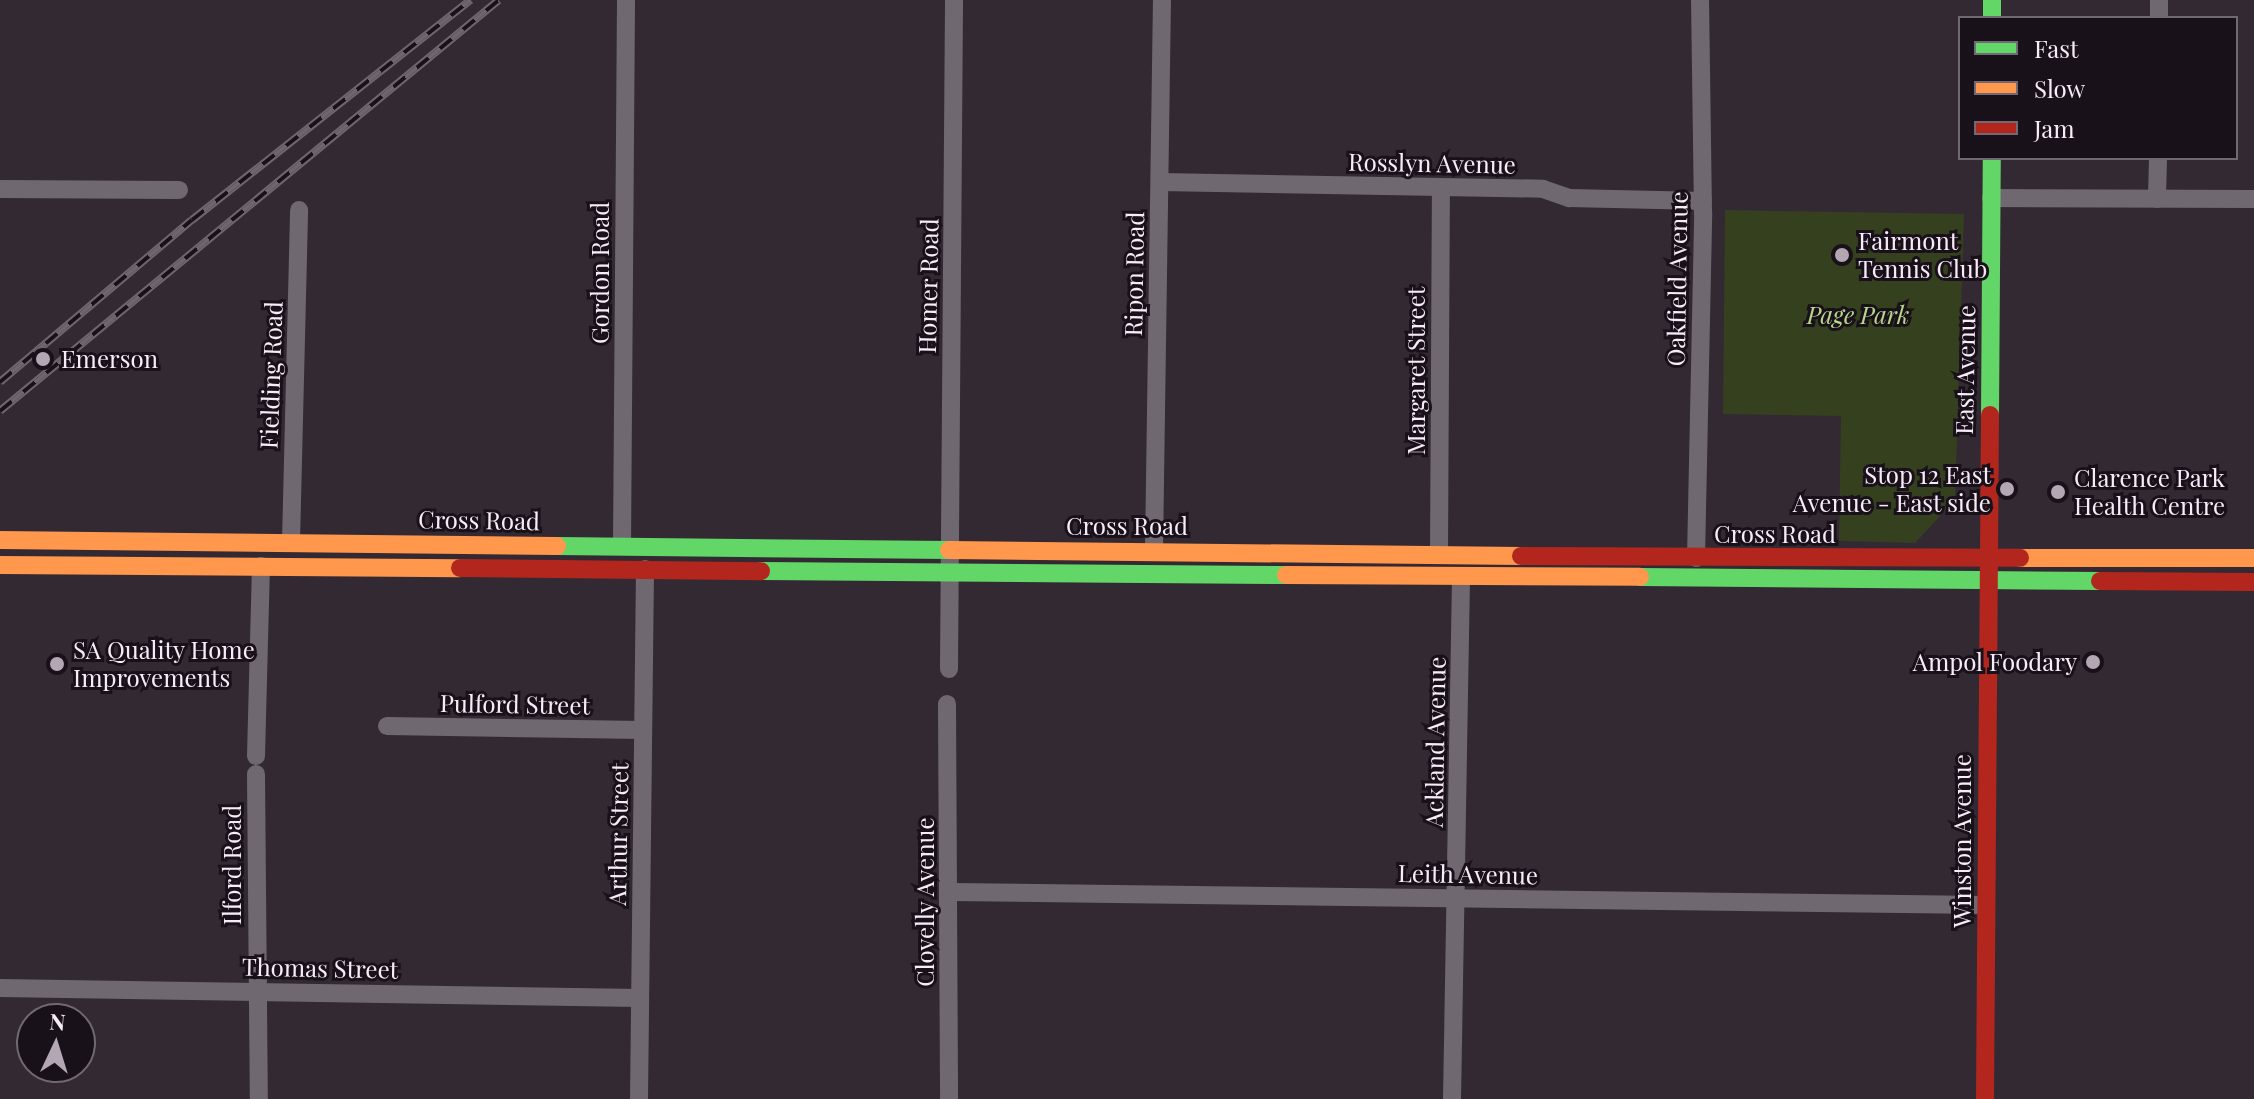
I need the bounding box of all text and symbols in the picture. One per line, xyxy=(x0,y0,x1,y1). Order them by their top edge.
legend xyxy=(1958,16,2238,160)
text: Fast xyxy=(2034,32,2079,64)
text: Slow xyxy=(2034,72,2085,104)
text: Jam xyxy=(2034,112,2075,144)
street label: Rosslyn Avenue xyxy=(1347,147,1517,179)
street label: Oakfield Avenue xyxy=(1661,191,1693,367)
street label: Gordon Road xyxy=(586,202,614,344)
street label: Ripon Road xyxy=(1119,211,1149,337)
street label: Homer Road xyxy=(912,218,944,354)
place label: Fairmont Tennis Club xyxy=(1858,227,1987,283)
marker: Fairmont Tennis Club xyxy=(1833,246,1851,264)
street label: Margaret Street xyxy=(1402,286,1430,456)
street label: Fielding Road xyxy=(254,301,288,449)
park label: Page Park xyxy=(1807,301,1909,329)
street label: East Avenue xyxy=(1949,304,1981,436)
place label: Emerson xyxy=(61,345,158,373)
marker: Emerson xyxy=(32,348,54,370)
place label: Stop 12 East Avenue - East side xyxy=(1792,461,1991,517)
place label: Clarence Park Health Centre xyxy=(2074,464,2225,520)
marker: Stop 12 East Avenue - East side xyxy=(1998,480,2016,498)
marker: Clarence Park Health Centre xyxy=(2049,483,2067,501)
street label: Cross Road xyxy=(418,505,540,535)
street label: Cross Road xyxy=(1066,512,1188,540)
street label: Cross Road xyxy=(1714,520,1836,548)
place label: SA Quality Home Improvements xyxy=(73,636,255,692)
place label: Ampol Foodary xyxy=(1913,648,2077,676)
marker: Ampol Foodary xyxy=(2084,653,2102,671)
marker: SA Quality Home Improvements xyxy=(48,655,66,673)
street label: Ackland Avenue xyxy=(1419,656,1451,828)
street label: Pulford Street xyxy=(440,688,590,720)
street label: Winston Avenue xyxy=(1948,754,1976,928)
street label: Arthur Street xyxy=(602,762,634,906)
street label: Ilford Road xyxy=(218,805,246,925)
street label: Clovelly Avenue xyxy=(911,817,939,987)
street label: Leith Avenue xyxy=(1397,858,1539,890)
street label: Thomas Street xyxy=(242,952,398,984)
north arrow xyxy=(16,1003,96,1083)
text: N xyxy=(49,1006,66,1037)

